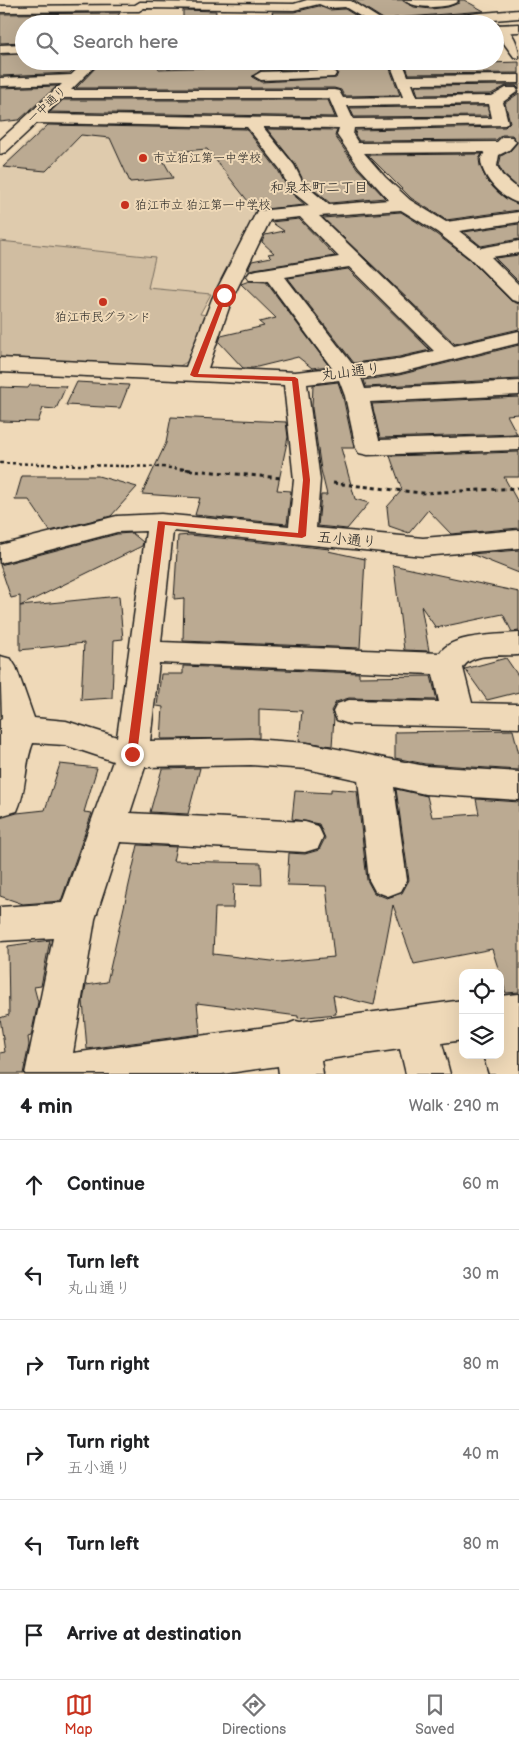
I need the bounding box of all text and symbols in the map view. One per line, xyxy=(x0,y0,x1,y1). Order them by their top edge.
search box xyxy=(15,15,504,70)
icon: search xyxy=(33,29,61,57)
text: Search here xyxy=(73,31,178,54)
street label: 一中通り xyxy=(24,83,70,127)
place label: 市立狛江第一中学校 xyxy=(153,151,261,166)
marker: 市立狛江第一中学校 xyxy=(137,152,149,164)
district label: 和泉本町二丁目 xyxy=(270,179,368,196)
place label: 狛江市立 狛江第一中学校 xyxy=(135,198,270,213)
marker: 狛江市立 狛江第一中学校 xyxy=(119,199,131,211)
route start xyxy=(213,284,236,307)
marker: 狛江市民グランド xyxy=(97,296,109,308)
place label: 狛江市民グランド xyxy=(55,310,151,325)
street label: 丸山通り xyxy=(320,359,382,385)
street label: 五小通り xyxy=(316,528,378,552)
route end xyxy=(121,743,144,766)
map controls xyxy=(459,969,504,1059)
button: locate xyxy=(459,969,504,1014)
button: layers xyxy=(459,1014,504,1059)
text: 4 min xyxy=(20,1094,73,1119)
text: Walk · 290 m xyxy=(409,1097,499,1116)
icon: ahead xyxy=(20,1171,48,1199)
text: Continue xyxy=(67,1173,145,1196)
text: 60 m xyxy=(462,1175,499,1194)
text: Turn left xyxy=(67,1251,139,1274)
icon: left xyxy=(20,1261,48,1289)
text: 30 m xyxy=(462,1265,499,1284)
text: 丸山通り xyxy=(67,1279,131,1298)
icon: right xyxy=(20,1351,48,1379)
text: Turn right xyxy=(67,1353,150,1376)
text: 80 m xyxy=(463,1355,499,1374)
text: Turn right xyxy=(67,1431,150,1454)
icon: right xyxy=(20,1441,48,1469)
text: 40 m xyxy=(462,1445,499,1464)
text: 五小通り xyxy=(67,1459,131,1478)
icon: left xyxy=(20,1531,48,1559)
text: Turn left xyxy=(67,1533,139,1556)
text: 80 m xyxy=(463,1535,499,1554)
icon: arrive xyxy=(20,1621,48,1649)
text: Arrive at destination xyxy=(67,1623,242,1646)
tab: Map xyxy=(65,1691,93,1738)
tab: Directions xyxy=(222,1691,286,1738)
tab: Saved xyxy=(415,1691,454,1738)

